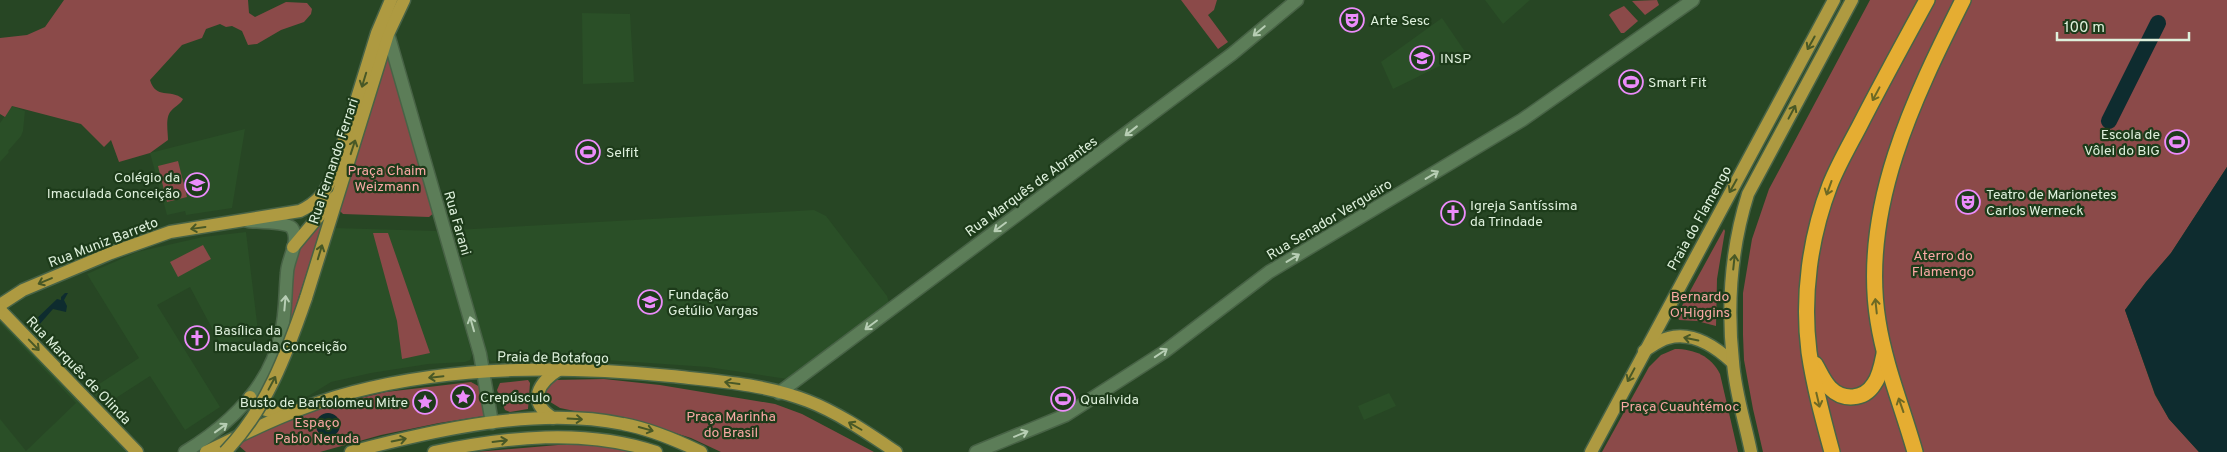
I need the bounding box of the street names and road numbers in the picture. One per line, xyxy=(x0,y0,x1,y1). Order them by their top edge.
street label: Rua Fernando Ferrari xyxy=(306,96,363,227)
street label: Rua Marquês de Abrantes xyxy=(962,133,1101,241)
street label: Praia do Flamengo xyxy=(1664,163,1736,274)
street label: Rua Senador Vergueiro xyxy=(1264,176,1396,264)
street label: Rua Farani xyxy=(439,189,474,258)
street label: Rua Muniz Barreto xyxy=(46,215,161,272)
street label: Rua Marquês de Olinda xyxy=(22,313,134,429)
street label: Praia de Botafogo xyxy=(497,349,609,368)

